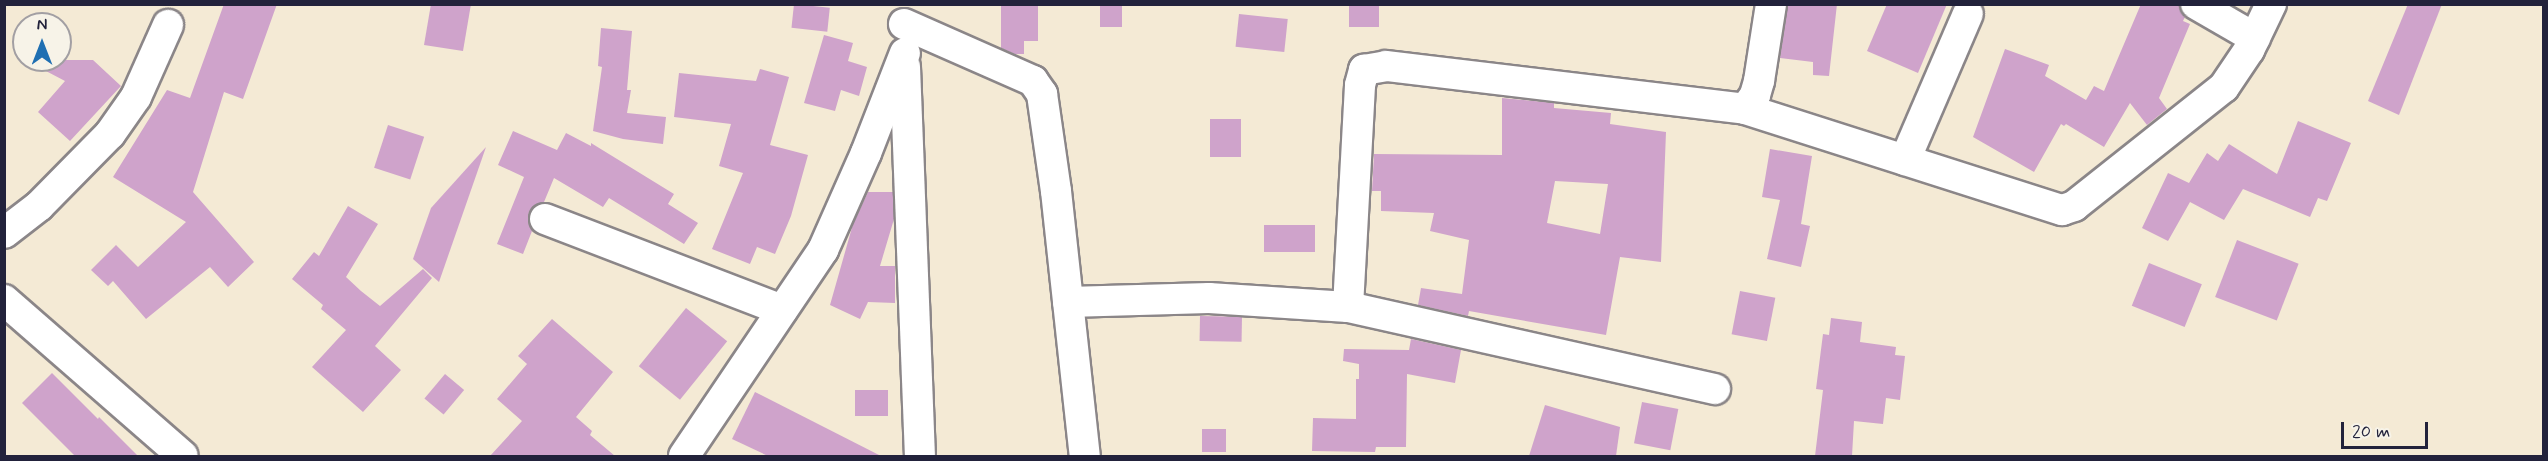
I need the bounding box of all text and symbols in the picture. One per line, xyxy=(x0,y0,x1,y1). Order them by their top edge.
north arrow xyxy=(12,12,72,72)
text: N xyxy=(37,15,47,36)
scale bar xyxy=(2344,410,2431,448)
text: 20 m xyxy=(2352,420,2390,444)

